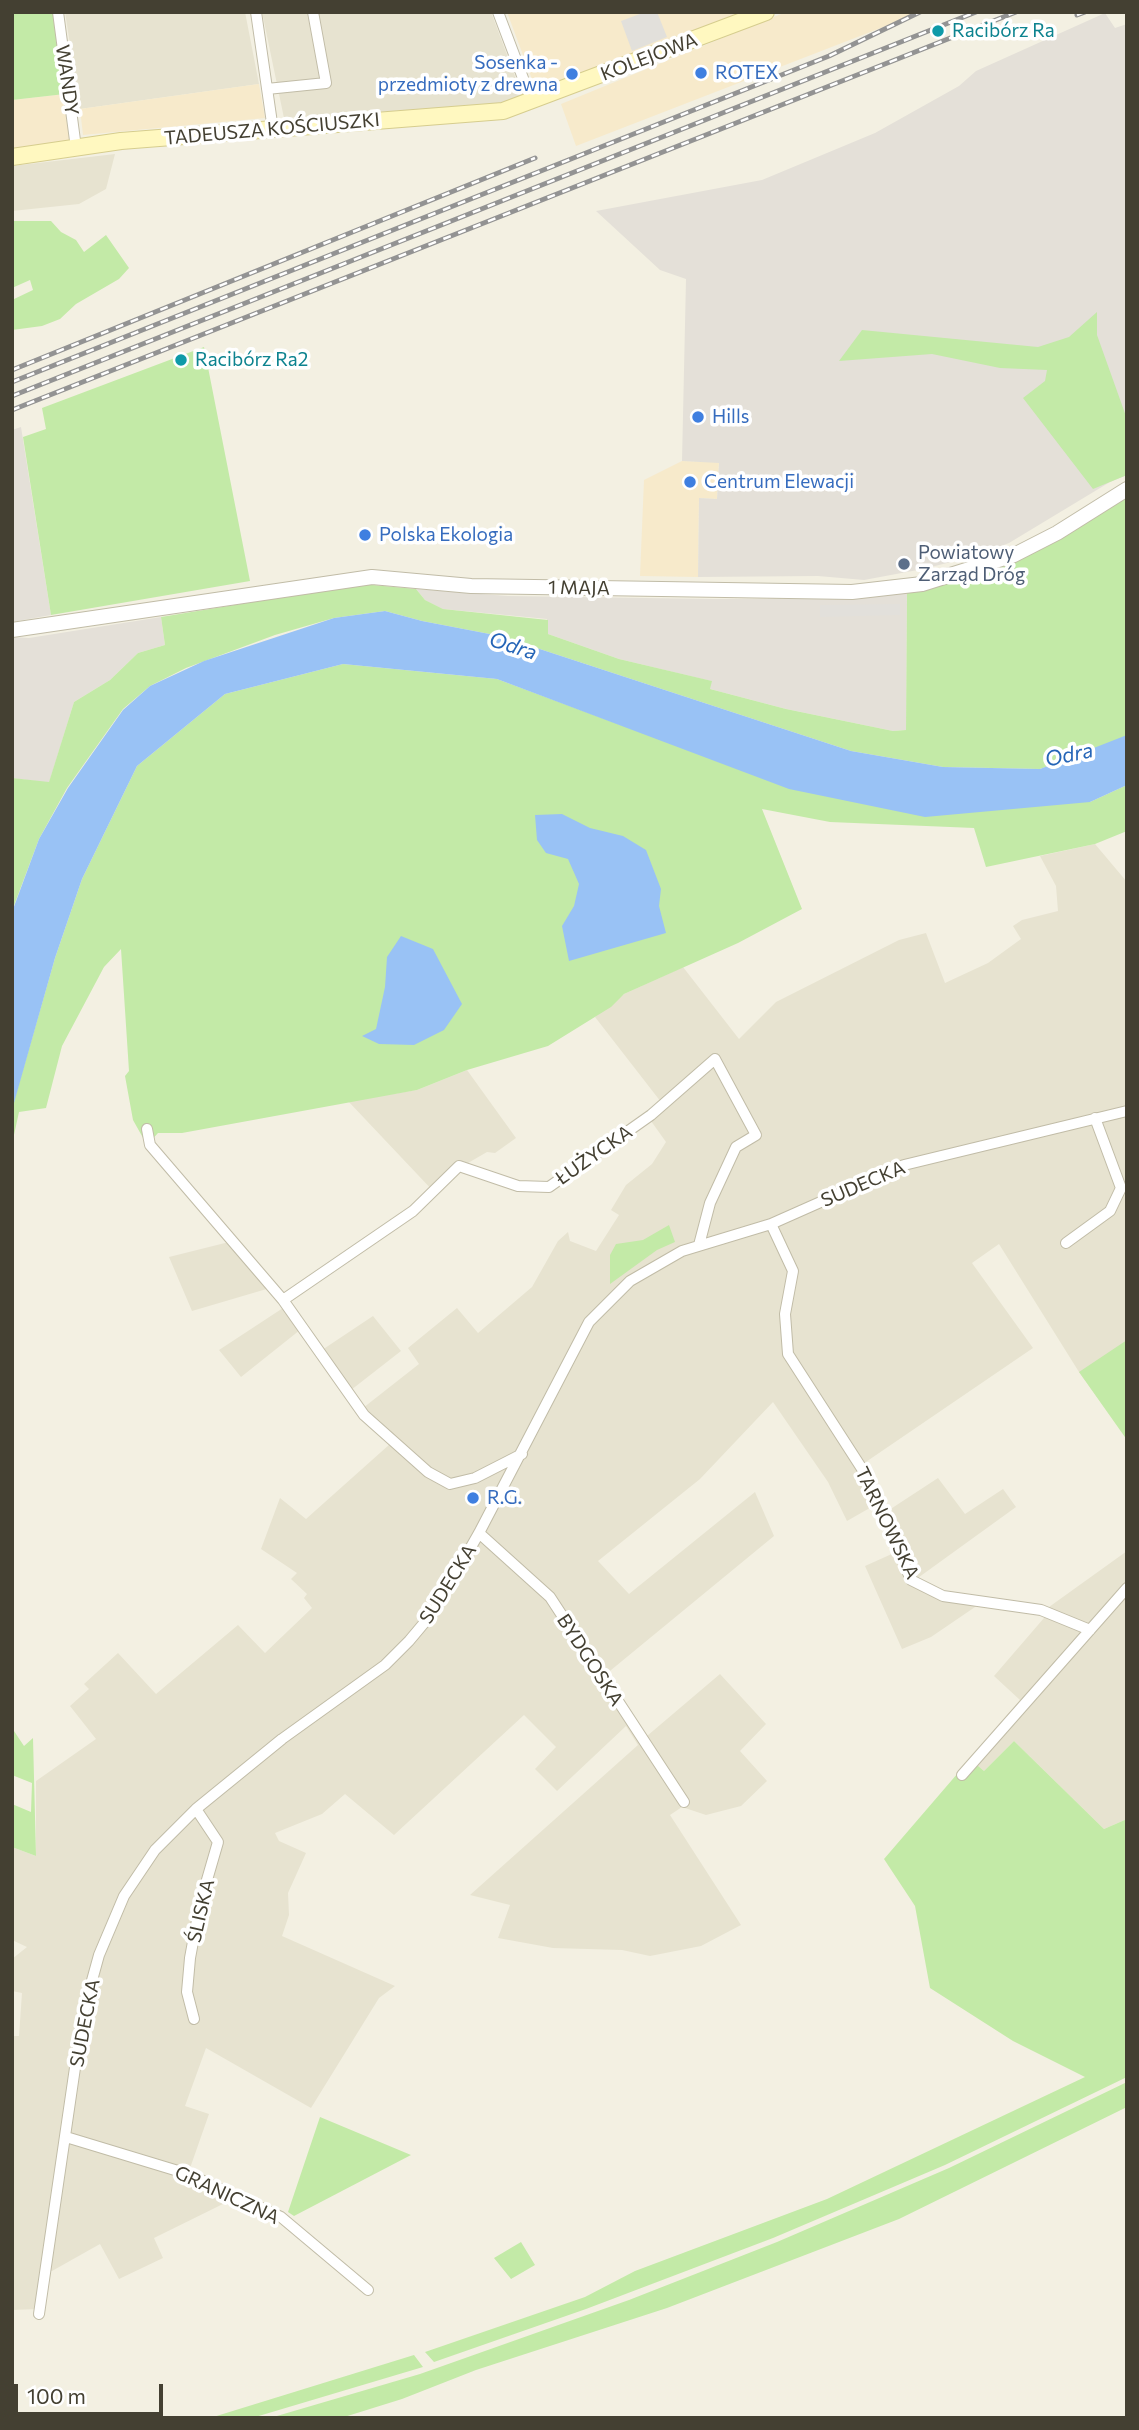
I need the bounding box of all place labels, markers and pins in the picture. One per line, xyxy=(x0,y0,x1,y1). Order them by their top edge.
place label: Racibórz Ra xyxy=(952,20,1055,42)
marker: Racibórz Ra xyxy=(930,23,946,39)
place label: Sosenka - przedmioty z drewna xyxy=(378,52,558,96)
place label: ROTEX xyxy=(715,62,779,84)
marker: ROTEX xyxy=(693,65,709,81)
marker: Sosenka - przedmioty z drewna xyxy=(564,66,580,82)
place label: Racibórz Ra2 xyxy=(195,349,308,371)
marker: Racibórz Ra2 xyxy=(173,352,189,368)
place label: Hills xyxy=(712,406,749,428)
marker: Hills xyxy=(690,409,706,425)
place label: Centrum Elewacji xyxy=(704,471,854,493)
marker: Centrum Elewacji xyxy=(682,474,698,490)
place label: Polska Ekologia xyxy=(379,524,513,546)
marker: Polska Ekologia xyxy=(357,527,373,543)
place label: Powiatowy Zarząd Dróg xyxy=(918,542,1025,586)
marker: Powiatowy Zarząd Dróg xyxy=(896,556,912,572)
place label: R.G. xyxy=(487,1487,522,1509)
marker: R.G. xyxy=(465,1490,481,1506)

